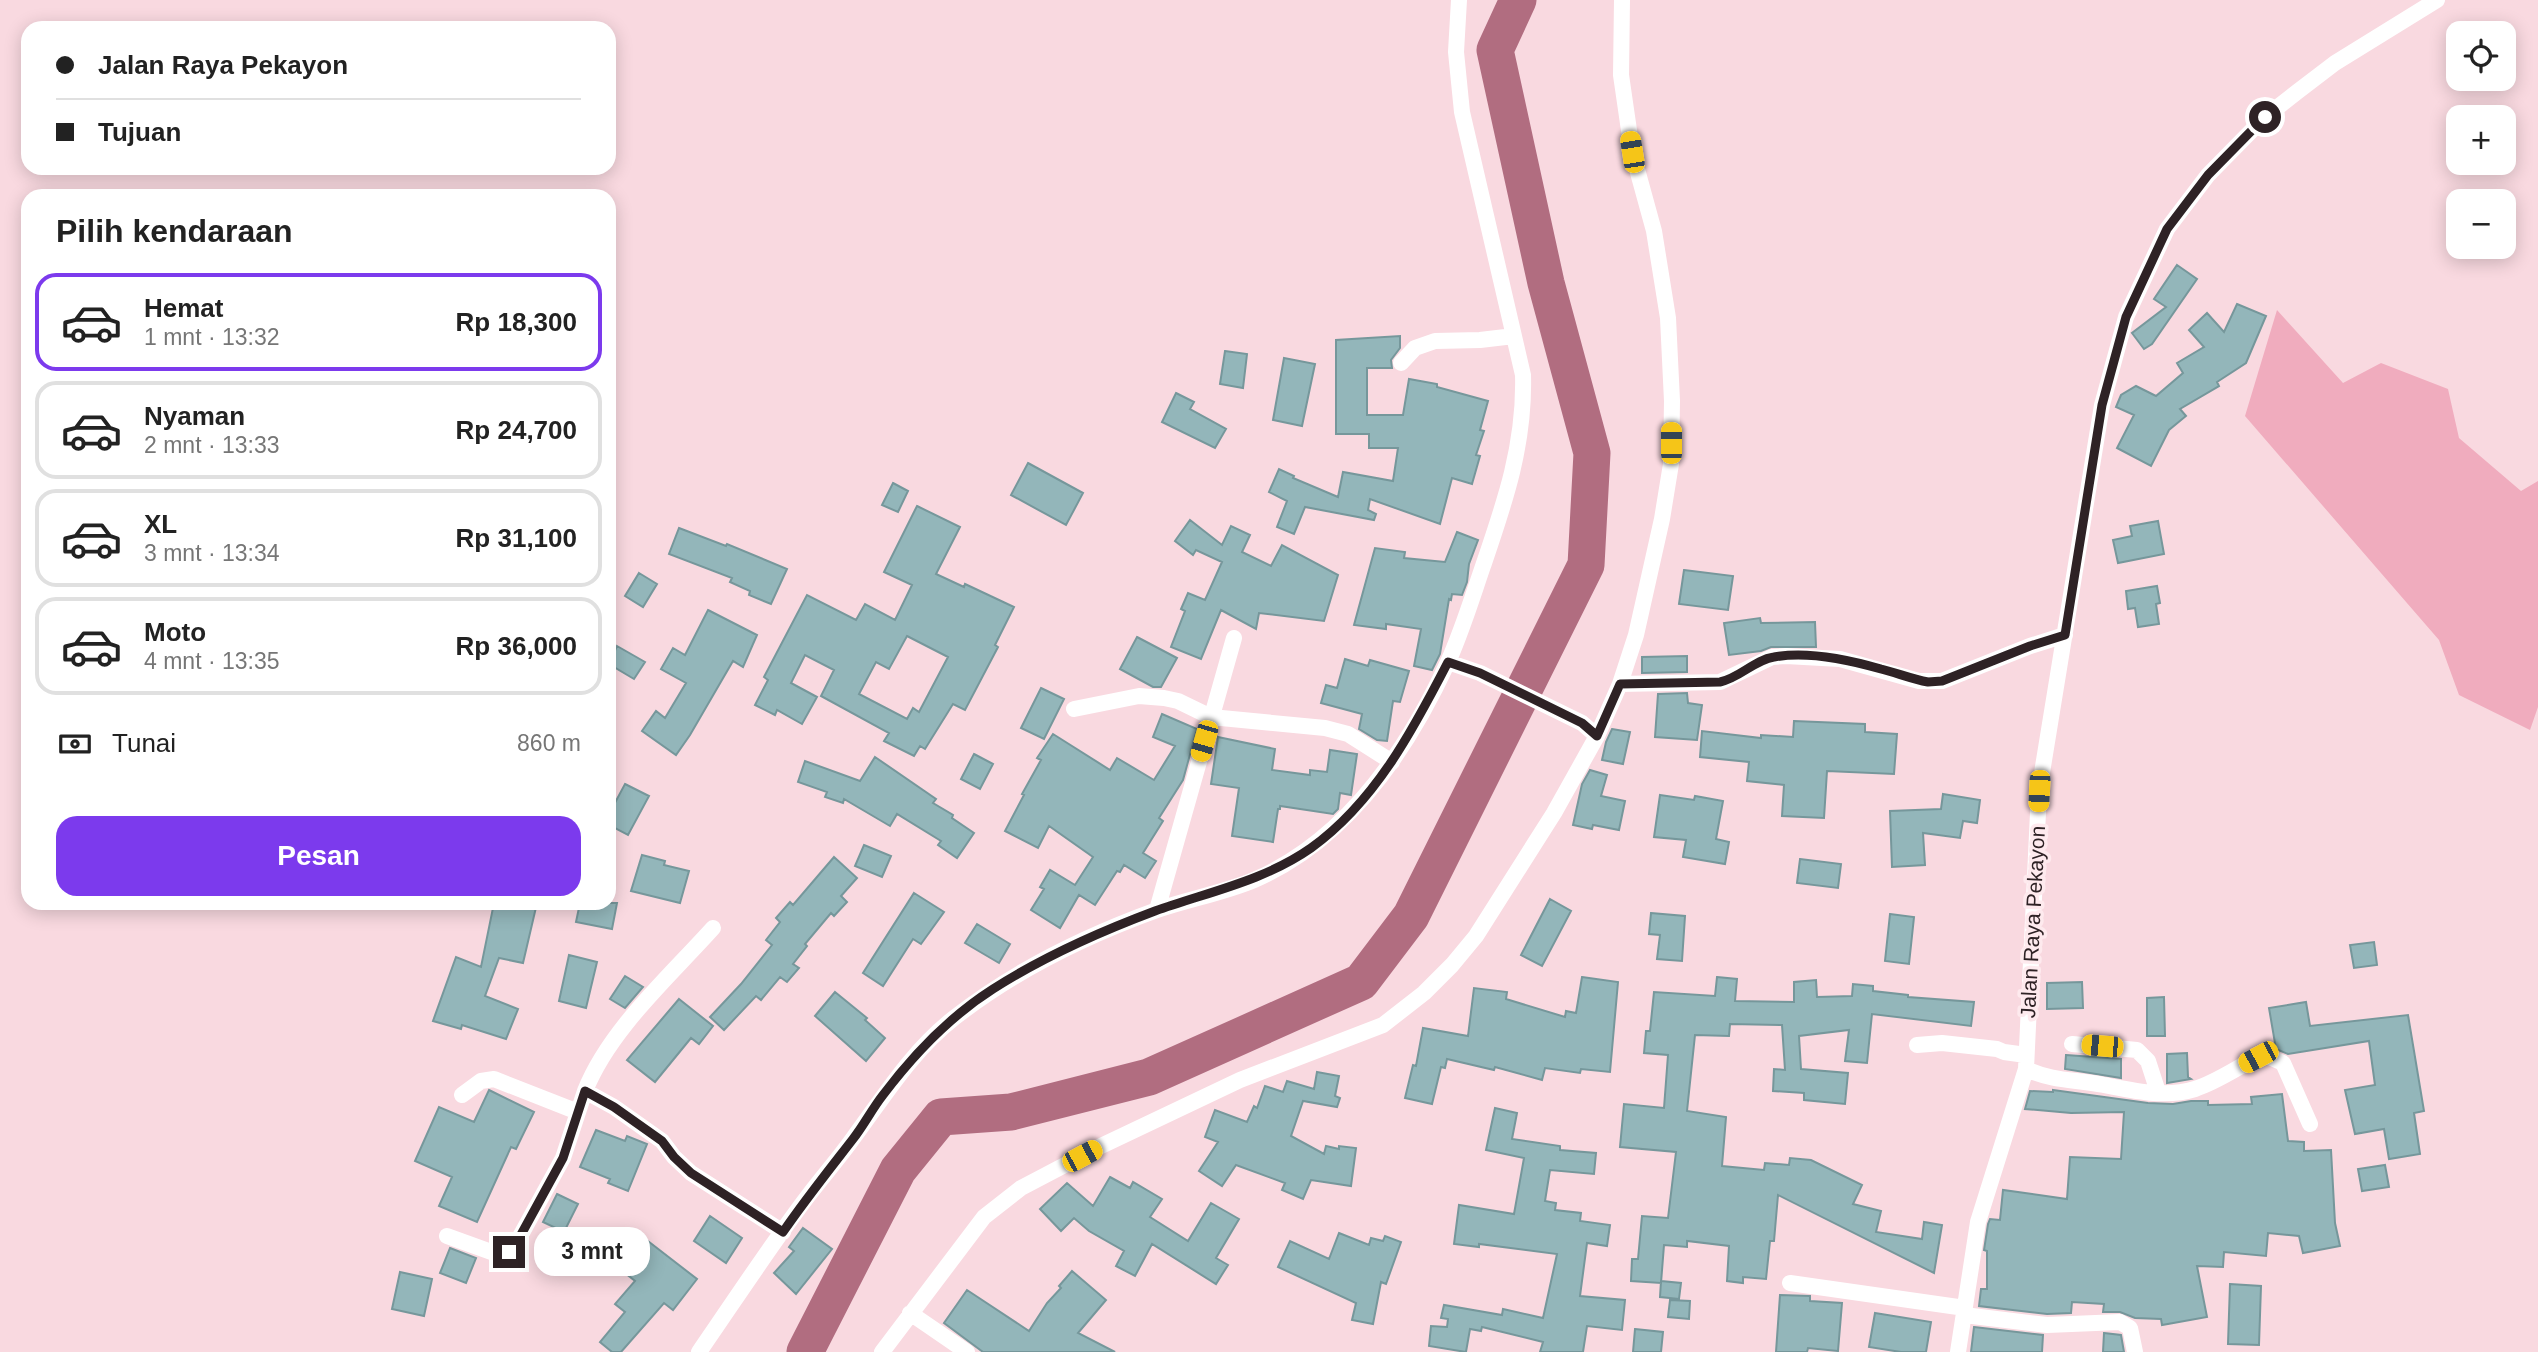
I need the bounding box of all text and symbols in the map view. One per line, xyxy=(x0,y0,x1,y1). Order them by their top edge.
map controls xyxy=(2446,21,2516,259)
button: locate xyxy=(2446,21,2516,91)
text: Jalan Raya Pekayon xyxy=(98,50,348,80)
route start xyxy=(2249,101,2281,133)
button: + xyxy=(2446,105,2516,175)
text: Tujuan xyxy=(98,117,181,147)
car xyxy=(1619,130,1646,174)
button: − xyxy=(2446,189,2516,259)
text: Pilih kendaraan xyxy=(56,213,293,249)
icon: car xyxy=(60,291,123,354)
text: Hemat xyxy=(144,293,223,323)
text: Rp 18,300 xyxy=(456,307,577,337)
text: 1 mnt · 13:32 xyxy=(144,324,280,350)
icon: car xyxy=(60,399,123,462)
text: Nyaman xyxy=(144,401,245,431)
text: Rp 24,700 xyxy=(456,415,577,445)
car xyxy=(1661,422,1682,464)
text: 2 mnt · 13:33 xyxy=(144,432,280,458)
icon: car xyxy=(60,507,123,570)
text: XL xyxy=(144,509,177,539)
text: Rp 31,100 xyxy=(456,523,577,553)
text: 3 mnt · 13:34 xyxy=(144,540,280,566)
icon: car xyxy=(60,615,123,678)
text: Moto xyxy=(144,617,206,647)
text: Rp 36,000 xyxy=(456,631,577,661)
text: 4 mnt · 13:35 xyxy=(144,648,280,674)
car xyxy=(1189,718,1220,764)
icon: cash xyxy=(56,725,94,763)
text: Tunai xyxy=(112,728,176,758)
text: 860 m xyxy=(517,730,581,756)
car xyxy=(2028,769,2051,813)
button: Pesan xyxy=(56,816,581,896)
street label: Jalan Raya Pekayon xyxy=(2016,825,2049,1019)
car xyxy=(2081,1034,2124,1058)
car xyxy=(2235,1038,2282,1076)
car xyxy=(1059,1137,1106,1175)
callout: 3 mnt xyxy=(534,1228,649,1276)
route end xyxy=(493,1236,525,1268)
text: 3 mnt xyxy=(561,1238,623,1264)

